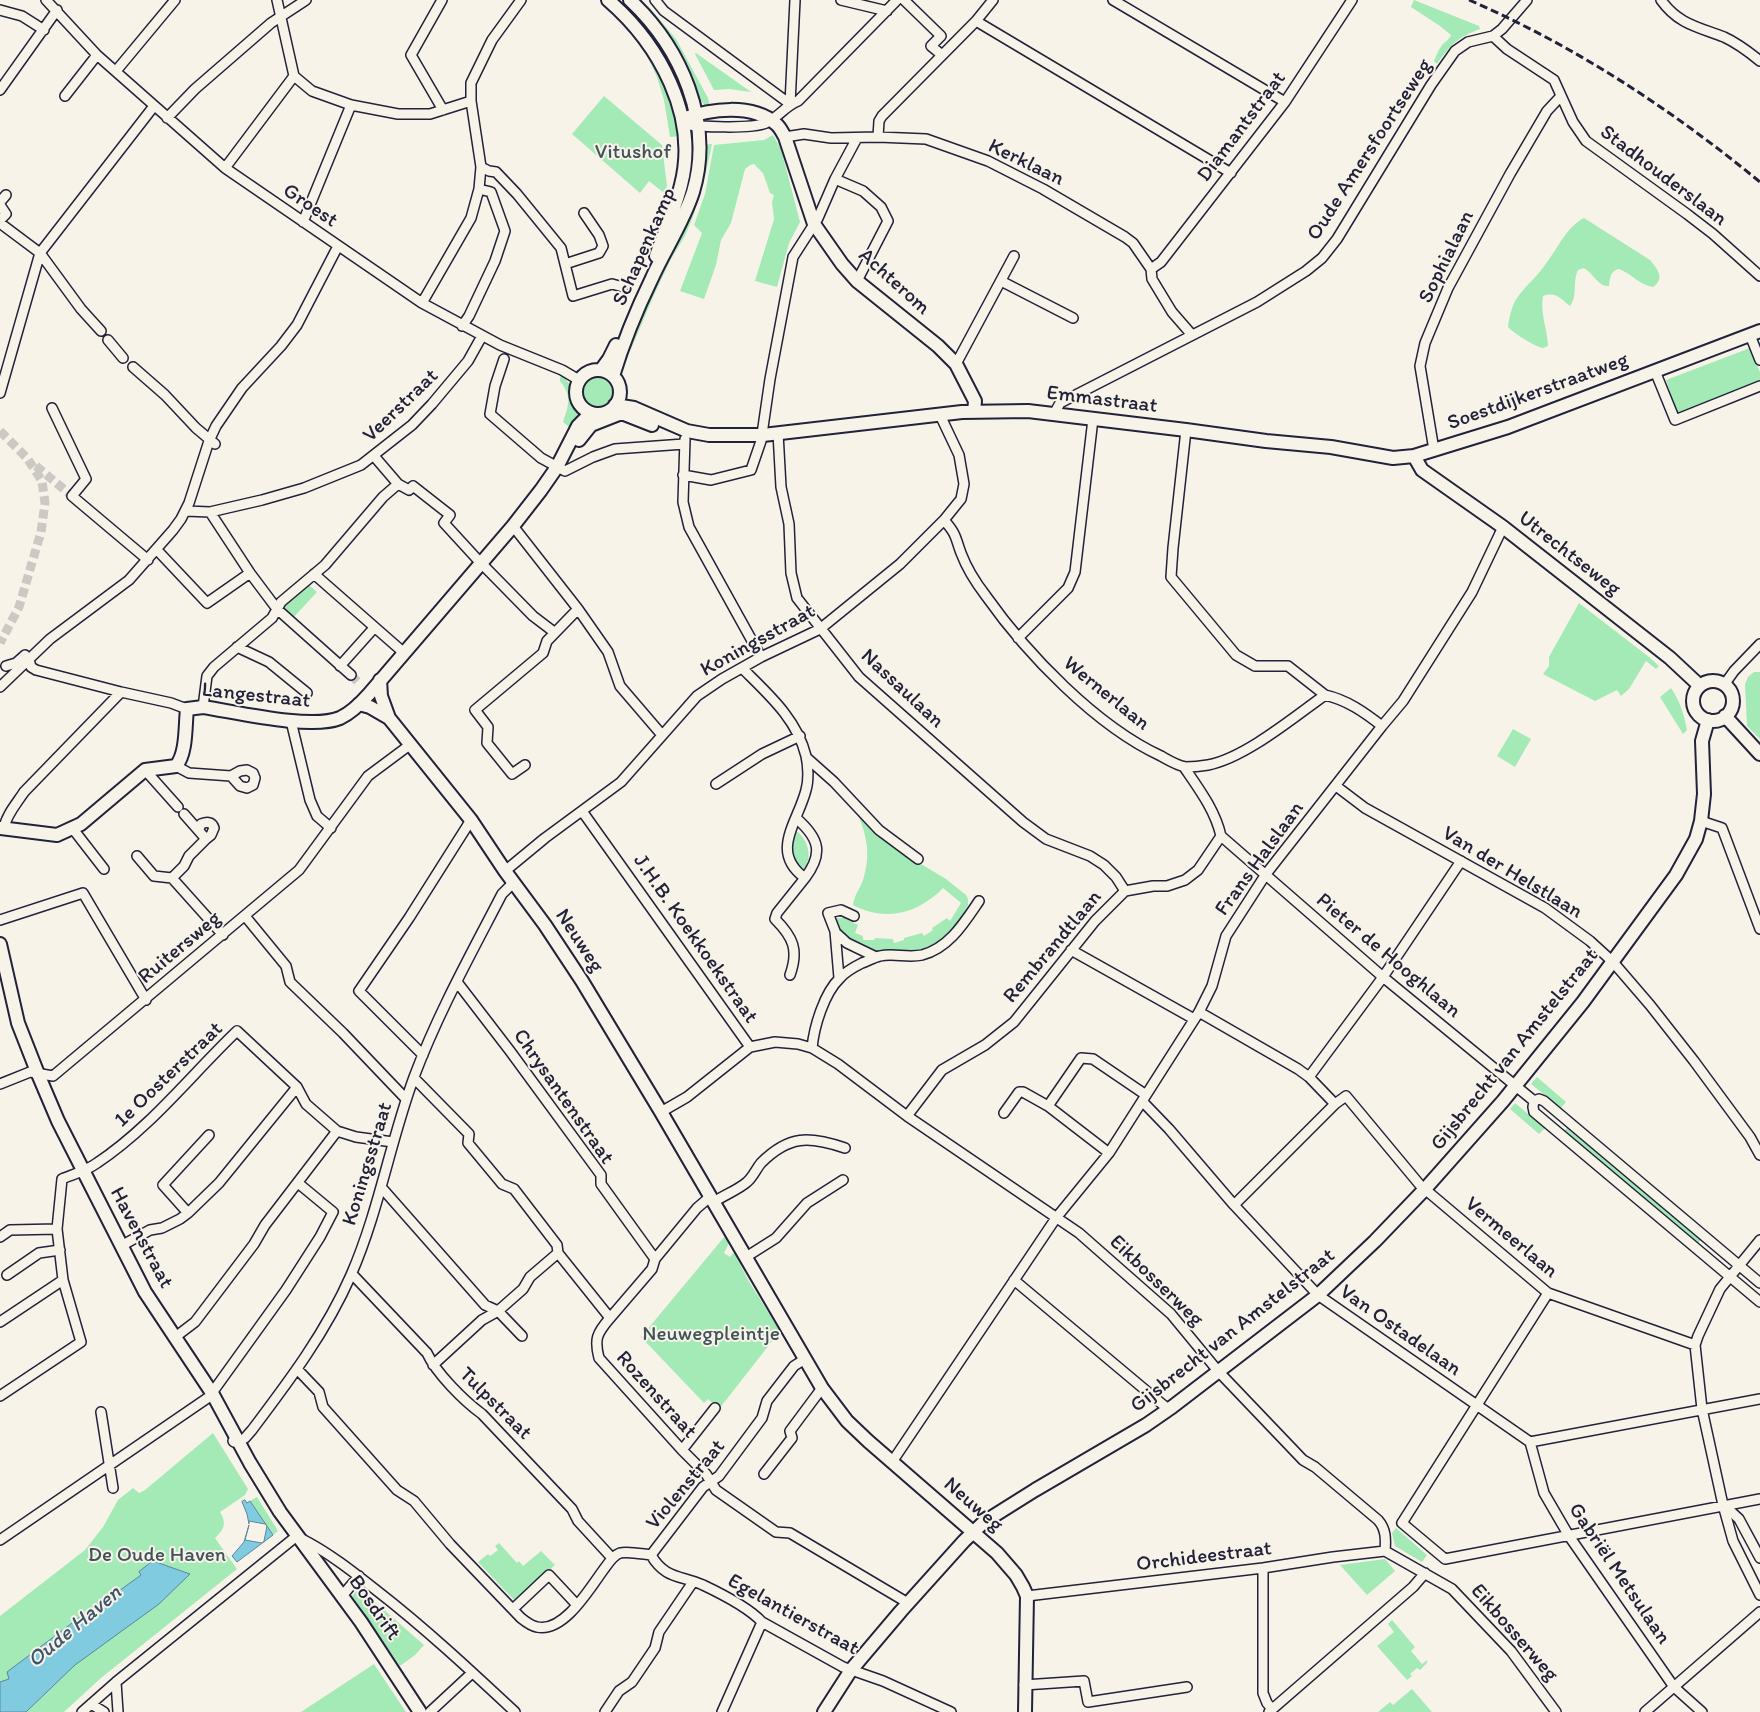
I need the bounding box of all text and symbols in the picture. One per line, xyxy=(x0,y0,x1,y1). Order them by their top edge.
street label: Oude Amersfoortseweg xyxy=(1302,55,1438,245)
street label: Diamantstraat xyxy=(1192,67,1292,187)
street label: Stadhouderslaan xyxy=(1594,120,1732,232)
street label: Kerklaan xyxy=(984,134,1068,192)
park label: Vitushof xyxy=(595,140,671,166)
street label: Groest xyxy=(278,179,342,233)
street label: Schapenkamp xyxy=(608,184,682,310)
street label: Sophialaan xyxy=(1414,207,1480,307)
street label: Achterom xyxy=(853,243,935,321)
street label: Soestdijkerstraatweg xyxy=(1444,348,1632,436)
street label: Veerstraat xyxy=(358,364,444,448)
street label: Emmastraat xyxy=(1045,381,1159,419)
street label: Utrechtseweg xyxy=(1513,506,1625,602)
street label: Koningsstraat xyxy=(696,599,820,683)
street label: Nassaulaan xyxy=(855,644,949,734)
street label: Wernerlaan xyxy=(1058,651,1154,737)
street label: Langestraat xyxy=(200,678,312,714)
street label: Frans Halslaan xyxy=(1210,797,1310,921)
street label: Van der Helstlaan xyxy=(1437,821,1587,925)
street label: J.H.B. Koekkoekstraat xyxy=(627,850,763,1028)
street label: Rembrandtlaan xyxy=(998,885,1108,1009)
street label: Pieter de Hooghlaan xyxy=(1310,888,1466,1024)
street label: Neuweg xyxy=(549,904,609,978)
street label: Ruitersweg xyxy=(134,906,226,990)
street label: Gijsbrecht van Amstelstraat xyxy=(1426,944,1604,1156)
street label: 1e Oosterstraat xyxy=(110,1017,228,1133)
street label: Chrysantenstraat xyxy=(507,1025,619,1169)
street label: Koningsstraat xyxy=(337,1099,399,1229)
street label: Havenstraat xyxy=(104,1183,178,1293)
street label: Vermeerlaan xyxy=(1459,1192,1563,1284)
street label: Eikbosserweg xyxy=(1104,1230,1208,1332)
street label: Gijsbrecht van Amstelstraat xyxy=(1126,1243,1340,1419)
street label: Van Ostadelaan xyxy=(1334,1280,1466,1382)
park label: Neuwegpleintje xyxy=(642,1322,780,1348)
street label: Rozenstraat xyxy=(610,1346,702,1444)
street label: Tulpstraat xyxy=(453,1362,537,1446)
street label: Violenstraat xyxy=(641,1435,731,1535)
street label: Neuweg xyxy=(938,1472,1008,1538)
street label: Gabriël Metsulaan xyxy=(1562,1498,1676,1650)
street label: Orchideestraat xyxy=(1135,1536,1273,1578)
park label: De Oude Haven xyxy=(88,1543,226,1569)
street label: Egelantierstraat xyxy=(723,1569,863,1661)
street label: Bosdrift xyxy=(342,1570,406,1646)
street label: Eikbosserweg xyxy=(1465,1579,1563,1687)
water label: Oude Haven xyxy=(23,1580,127,1674)

